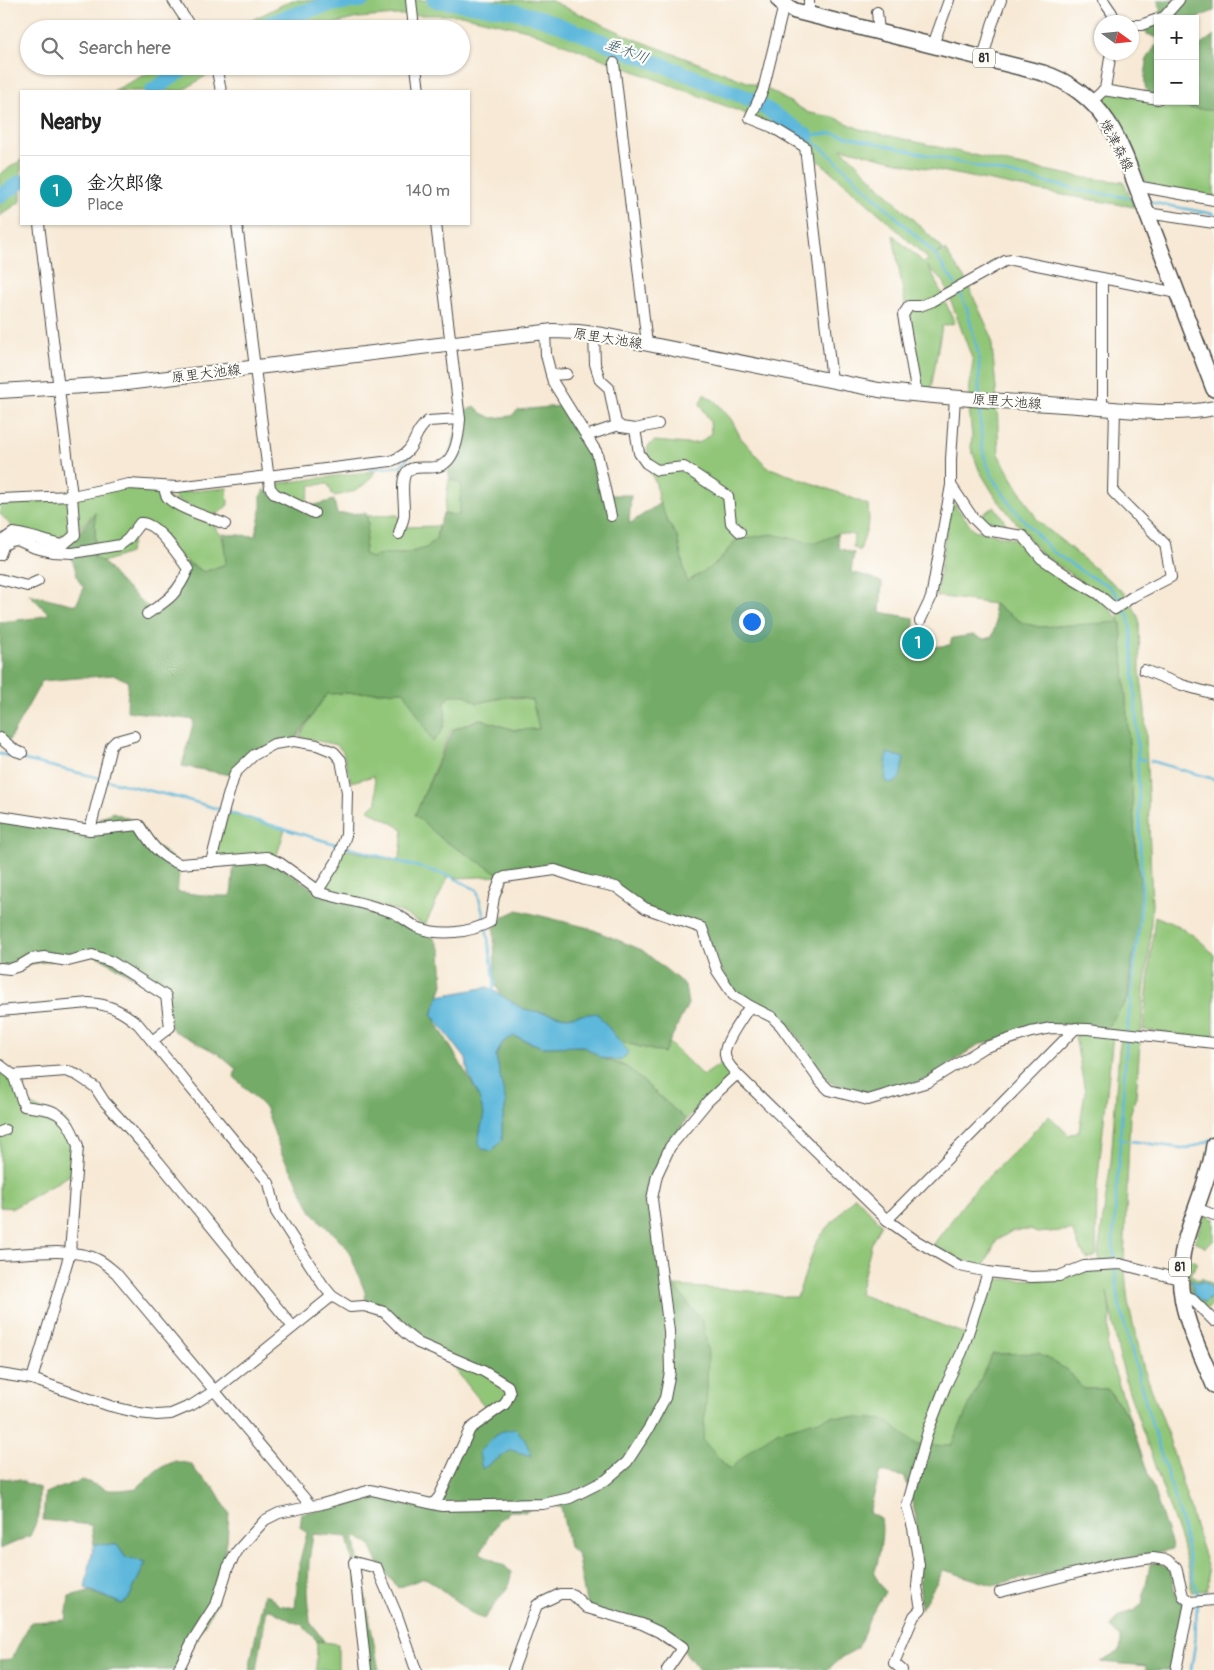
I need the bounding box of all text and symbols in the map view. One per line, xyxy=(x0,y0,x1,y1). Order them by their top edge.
north arrow xyxy=(1094,15,1139,60)
map controls xyxy=(1154,15,1199,105)
button: + xyxy=(1154,15,1199,60)
search box xyxy=(20,20,470,75)
icon: search xyxy=(38,34,66,62)
water label: 垂木川 xyxy=(602,35,651,68)
text: Search here xyxy=(78,36,171,60)
road number: 81 xyxy=(973,48,995,68)
button: − xyxy=(1154,60,1199,105)
text: Nearby xyxy=(40,109,101,136)
street label: 焼津森線 xyxy=(1096,116,1137,174)
text: 金次郎像 xyxy=(87,171,163,195)
text: 1 xyxy=(53,181,59,201)
text: 140 m xyxy=(406,181,450,201)
text: Place xyxy=(87,195,123,215)
street label: 原里大池線 xyxy=(572,325,644,352)
street label: 原里大池線 xyxy=(170,361,242,386)
street label: 原里大池線 xyxy=(971,391,1042,412)
your location xyxy=(739,609,765,635)
pin: 1 xyxy=(902,624,934,662)
road number: 81 xyxy=(1169,1258,1191,1276)

